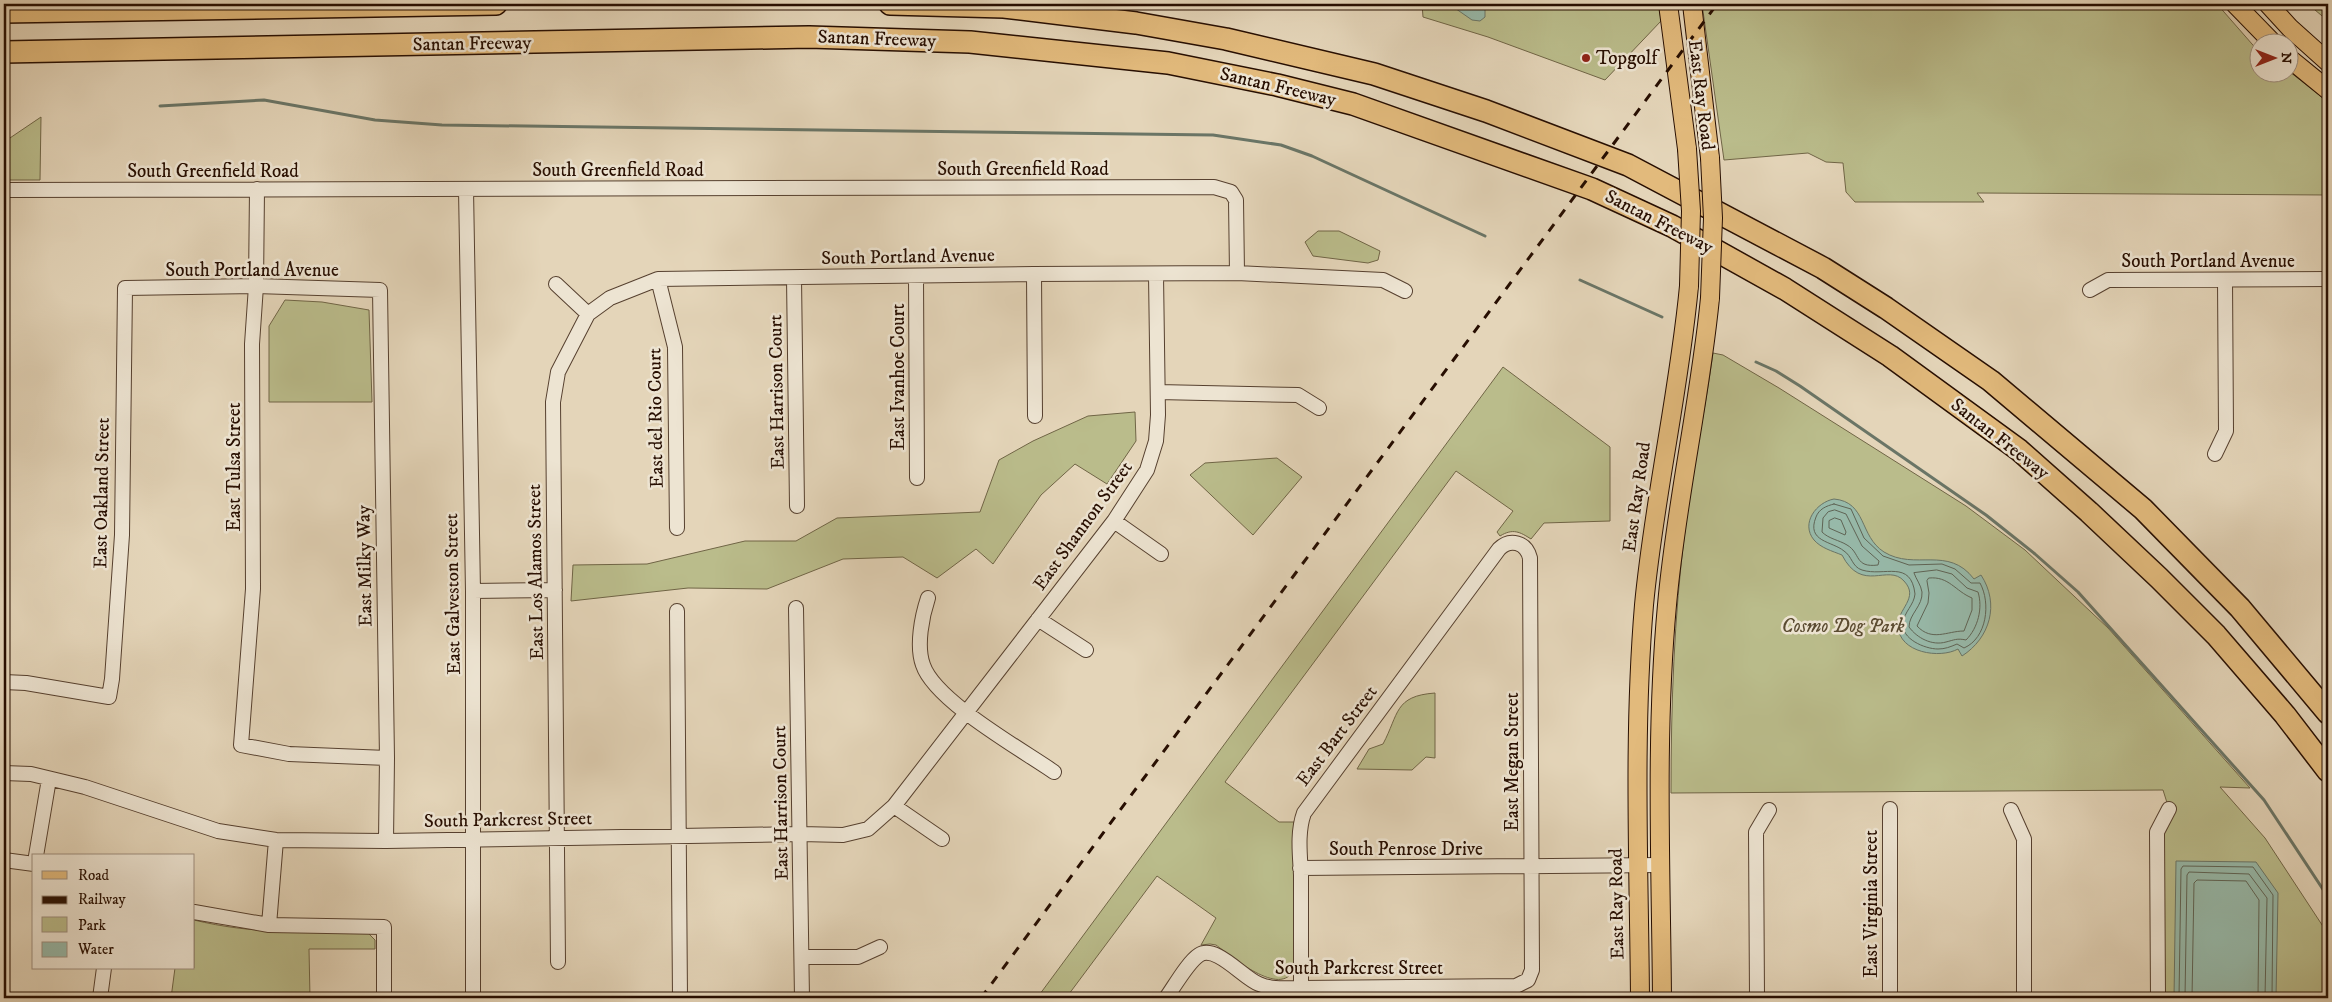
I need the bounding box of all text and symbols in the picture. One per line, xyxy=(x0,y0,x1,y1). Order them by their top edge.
street label: Santan Freeway xyxy=(817,25,938,53)
street label: Santan Freeway xyxy=(412,31,532,57)
north arrow xyxy=(2250,32,2300,82)
street label: East Ray Road xyxy=(1683,38,1719,152)
place label: Topgolf xyxy=(1596,47,1660,70)
marker: Topgolf xyxy=(1580,52,1592,64)
text: N xyxy=(2277,52,2295,64)
street label: Santan Freeway xyxy=(1218,62,1339,112)
street label: South Greenfield Road xyxy=(937,158,1109,181)
street label: South Greenfield Road xyxy=(532,159,704,182)
street label: South Greenfield Road xyxy=(127,160,299,183)
street label: Santan Freeway xyxy=(1601,185,1718,260)
street label: South Portland Avenue xyxy=(821,244,995,270)
street label: South Portland Avenue xyxy=(2121,250,2295,273)
street label: South Portland Avenue xyxy=(165,259,339,282)
street label: East Ivanhoe Court xyxy=(887,303,910,451)
street label: East Harrison Court xyxy=(764,314,790,470)
street label: East del Rio Court xyxy=(643,348,669,488)
street label: Santan Freeway xyxy=(1946,393,2055,485)
street label: East Tulsa Street xyxy=(223,402,246,532)
street label: East Oakland Street xyxy=(89,417,115,569)
street label: East Ray Road xyxy=(1618,440,1656,554)
street label: East Shannon Street xyxy=(1028,457,1138,595)
street label: East Los Alamos Street xyxy=(523,484,549,660)
street label: East Milky Way xyxy=(352,504,378,627)
street label: East Galveston Street xyxy=(440,513,466,675)
park label: Cosmo Dog Park xyxy=(1782,615,1904,638)
street label: East Bart Street xyxy=(1292,681,1382,791)
street label: East Megan Street xyxy=(1501,692,1524,832)
street label: East Harrison Court xyxy=(768,725,794,881)
street label: South Parkcrest Street xyxy=(424,807,592,833)
street label: East Virginia Street xyxy=(1860,830,1883,978)
street label: South Penrose Drive xyxy=(1329,838,1483,861)
street label: East Ray Road xyxy=(1605,848,1629,960)
legend xyxy=(32,854,195,970)
text: Road xyxy=(78,866,110,885)
text: Railway xyxy=(78,890,126,909)
text: Park xyxy=(78,916,107,935)
text: Water xyxy=(77,940,114,959)
street label: South Parkcrest Street xyxy=(1275,957,1443,980)

